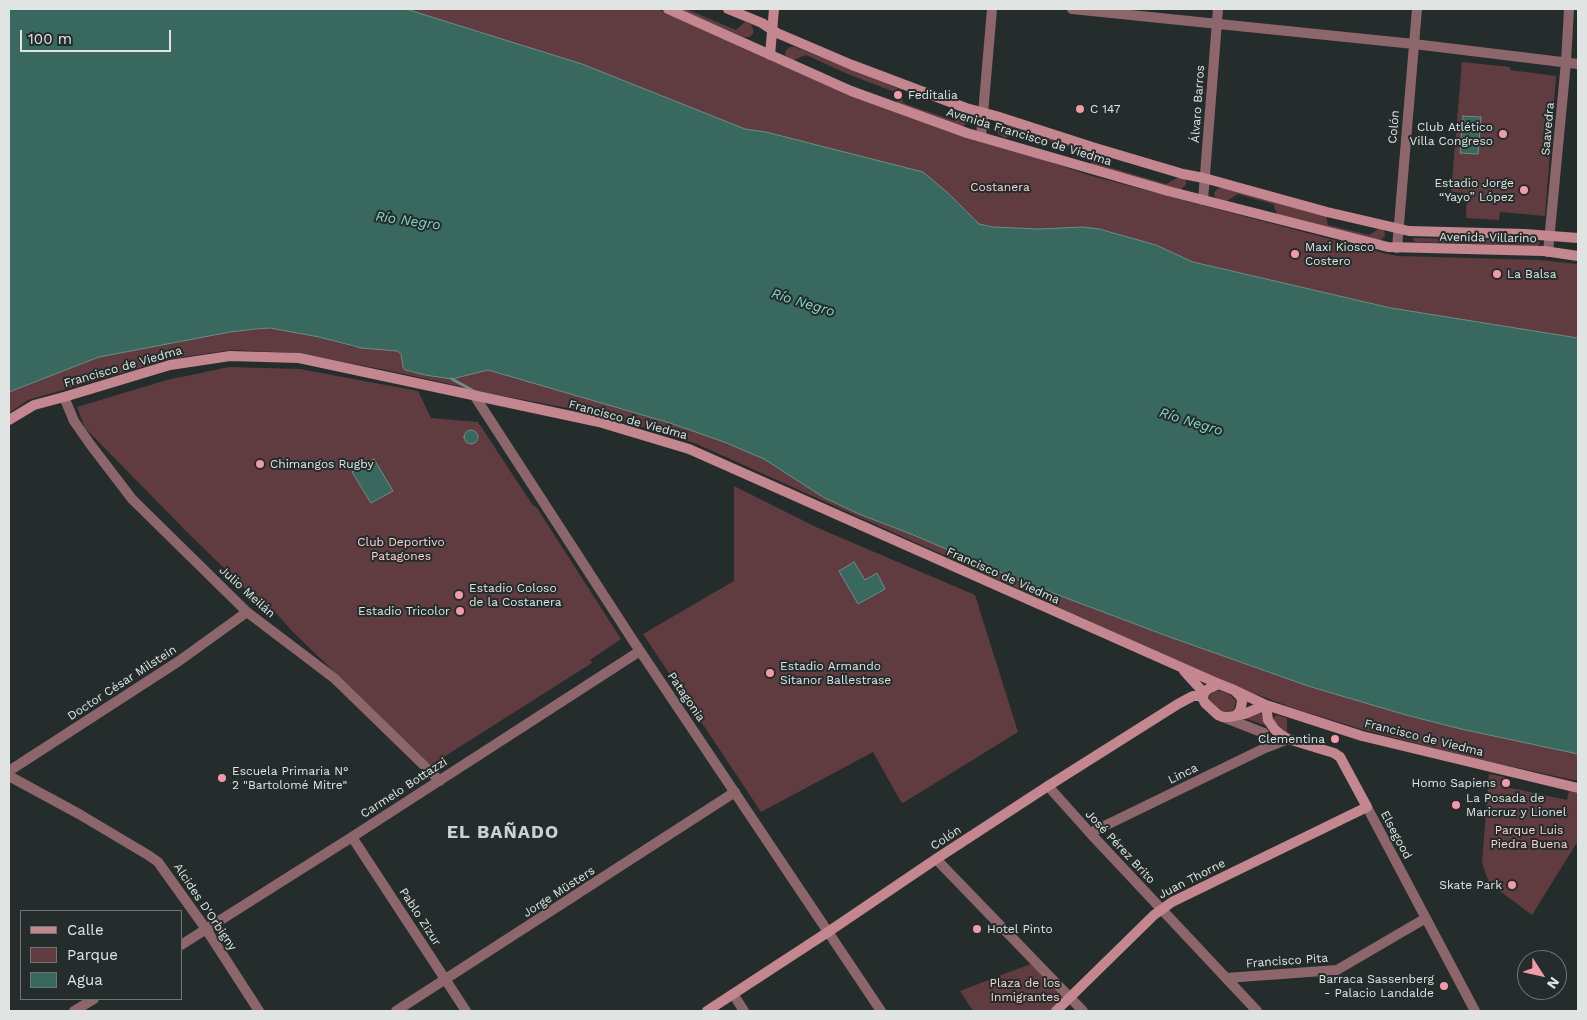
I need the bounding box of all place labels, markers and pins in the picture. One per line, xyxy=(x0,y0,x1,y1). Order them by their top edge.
place label: Feditalia xyxy=(908,88,958,102)
marker: Feditalia xyxy=(892,89,904,101)
place label: C 147 xyxy=(1090,102,1120,116)
marker: C 147 xyxy=(1074,103,1086,115)
place label: Club Atlético Villa Congreso xyxy=(1409,120,1493,148)
marker: Club Atlético Villa Congreso xyxy=(1497,128,1509,140)
place label: Estadio Jorge “Yayo” López xyxy=(1434,176,1514,204)
marker: Estadio Jorge “Yayo” López xyxy=(1518,184,1530,196)
place label: Maxi Kiosco Costero xyxy=(1305,240,1374,268)
marker: Maxi Kiosco Costero xyxy=(1289,248,1301,260)
place label: La Balsa xyxy=(1507,267,1556,281)
marker: La Balsa xyxy=(1491,268,1503,280)
place label: Chimangos Rugby xyxy=(270,457,374,471)
marker: Chimangos Rugby xyxy=(254,458,266,470)
place label: Estadio Coloso de la Costanera xyxy=(469,581,562,609)
marker: Estadio Coloso de la Costanera xyxy=(453,589,465,601)
place label: Estadio Tricolor xyxy=(358,604,450,618)
marker: Estadio Tricolor xyxy=(454,605,466,617)
place label: Estadio Armando Sitanor Ballestrase xyxy=(780,659,891,687)
marker: Estadio Armando Sitanor Ballestrase xyxy=(764,667,776,679)
place label: Clementina xyxy=(1258,732,1325,746)
marker: Clementina xyxy=(1329,733,1341,745)
place label: Escuela Primaria N° 2 "Bartolomé Mitre" xyxy=(232,764,349,792)
marker: Escuela Primaria N° 2 "Bartolomé Mitre" xyxy=(216,772,228,784)
place label: Homo Sapiens xyxy=(1412,776,1496,790)
marker: Homo Sapiens xyxy=(1500,777,1512,789)
place label: La Posada de Maricruz y Lionel xyxy=(1466,791,1566,819)
marker: La Posada de Maricruz y Lionel xyxy=(1450,799,1462,811)
place label: Skate Park xyxy=(1439,878,1502,892)
marker: Skate Park xyxy=(1506,879,1518,891)
place label: Hotel Pinto xyxy=(987,922,1053,936)
marker: Hotel Pinto xyxy=(971,923,983,935)
place label: Barraca Sassenberg - Palacio Landalde xyxy=(1319,972,1434,1000)
marker: Barraca Sassenberg - Palacio Landalde xyxy=(1438,980,1450,992)

